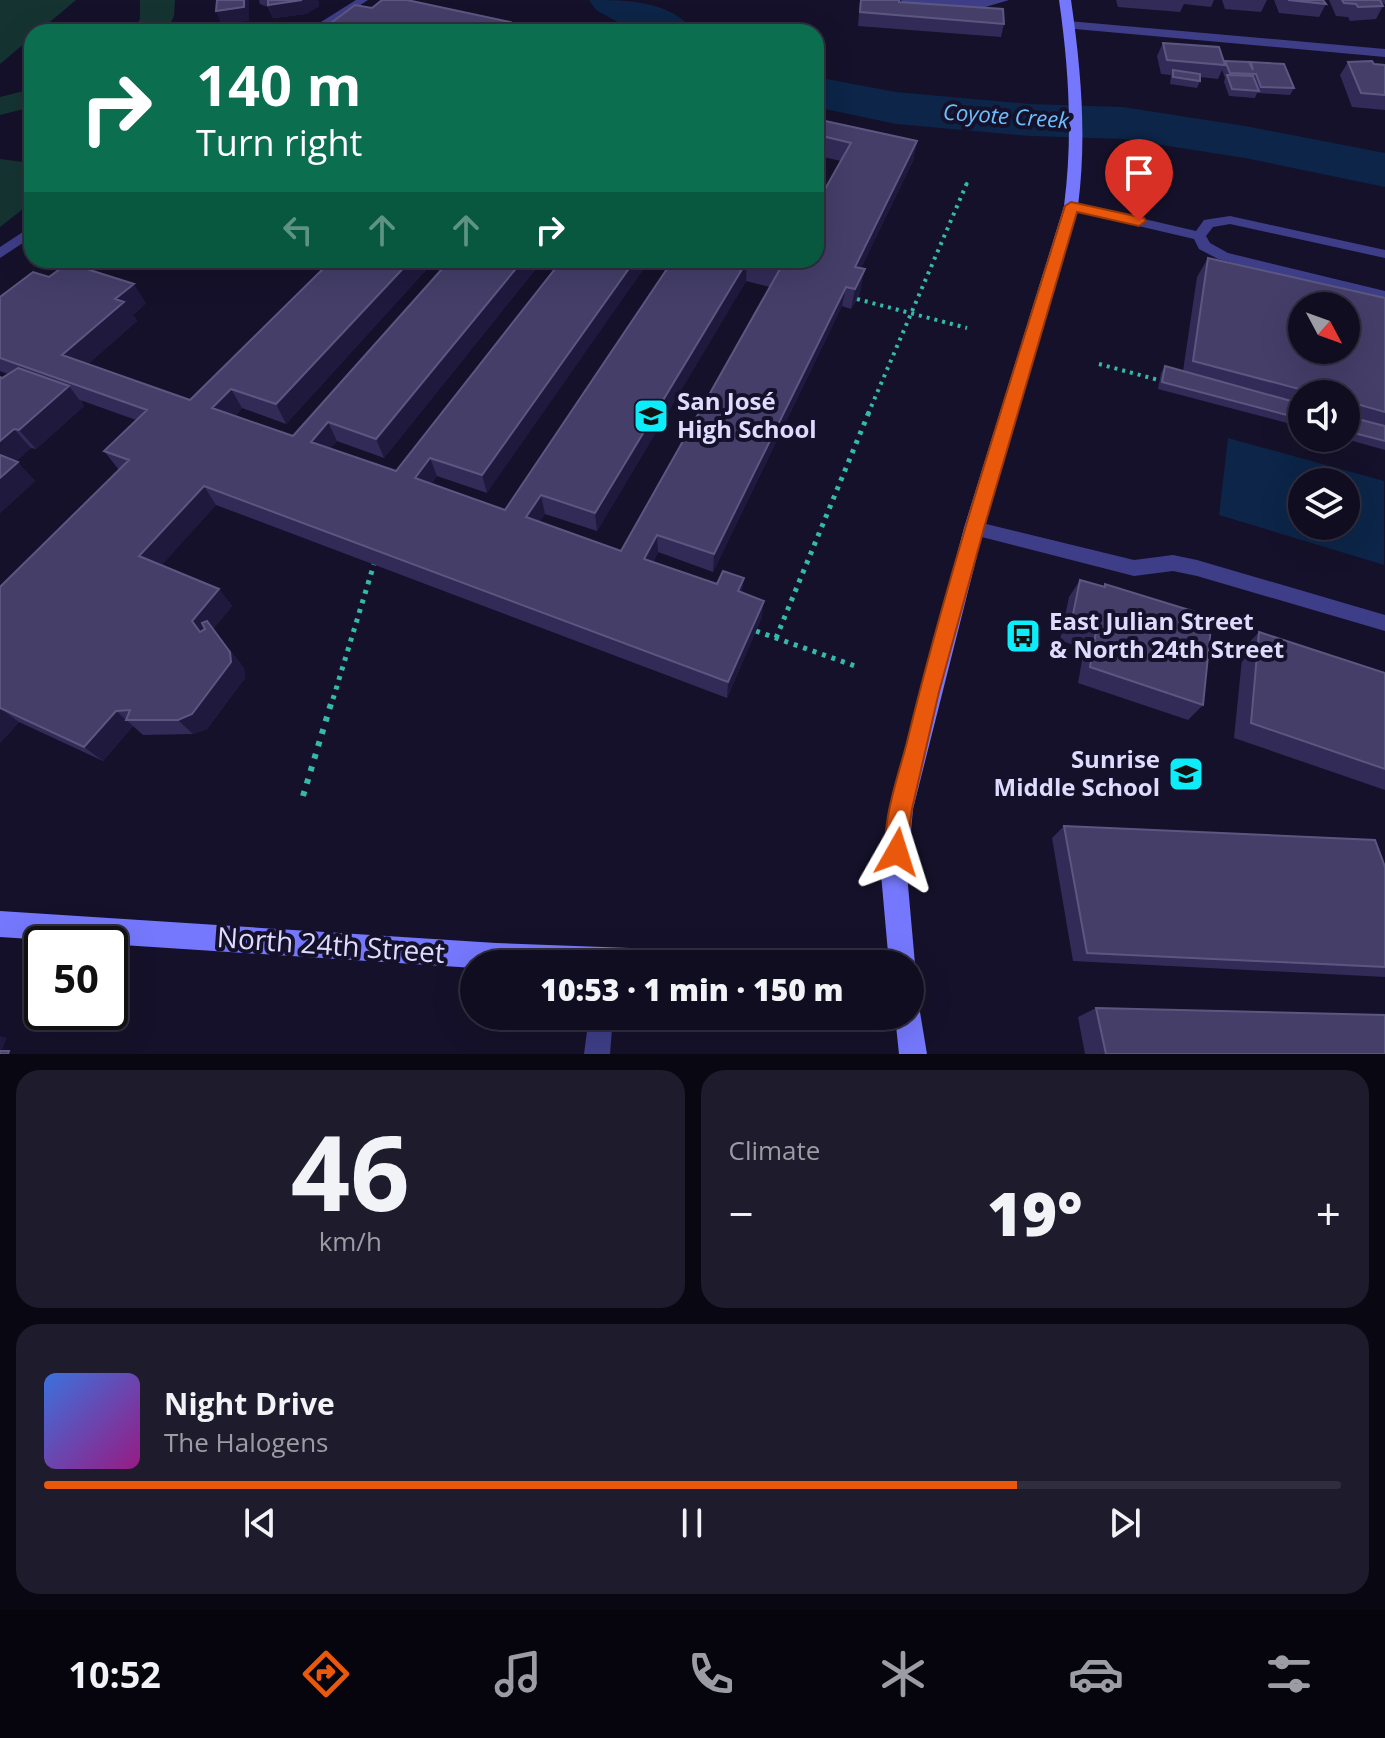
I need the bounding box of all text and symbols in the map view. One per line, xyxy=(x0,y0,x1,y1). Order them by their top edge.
text: 140 m xyxy=(196,46,362,122)
icon: right xyxy=(64,56,168,160)
water label: Coyote Creek xyxy=(942,96,1071,134)
text: Turn right xyxy=(196,118,362,167)
pin xyxy=(1105,139,1173,221)
icon: arrive xyxy=(1117,151,1161,195)
icon: left xyxy=(276,208,320,252)
icon: ahead xyxy=(360,208,404,252)
icon: ahead xyxy=(444,208,488,252)
icon: right xyxy=(528,208,572,252)
north arrow xyxy=(1288,292,1360,364)
map controls xyxy=(1288,292,1360,540)
button: sound xyxy=(1288,380,1360,452)
place label: San José High School xyxy=(677,384,817,445)
school or university icon: San José High School xyxy=(632,397,670,435)
button: layers xyxy=(1288,468,1360,540)
place label: East Julian Street & North 24th Street xyxy=(1049,604,1284,665)
bus stop icon: East Julian Street & North 24th Street xyxy=(1004,617,1042,655)
place label: Sunrise Middle School xyxy=(994,742,1160,803)
school or university icon: Sunrise Middle School xyxy=(1167,755,1205,793)
position arrow xyxy=(855,810,939,894)
street label: North 24th Street xyxy=(216,917,446,971)
speed limit sign: 50 xyxy=(24,926,128,1030)
text: 10:53 · 1 min · 150 m xyxy=(540,969,844,1010)
text: 46 xyxy=(291,1100,410,1241)
text: Climate xyxy=(729,1132,820,1168)
text: 19° xyxy=(987,1172,1083,1254)
text: − xyxy=(729,1183,754,1243)
text: + xyxy=(1316,1183,1341,1243)
text: km/h xyxy=(319,1223,382,1259)
text: Night Drive xyxy=(164,1383,335,1424)
text: The Halogens xyxy=(164,1424,329,1460)
icon: previous xyxy=(238,1501,282,1545)
icon: pause xyxy=(670,1501,714,1545)
icon: next xyxy=(1103,1501,1147,1545)
icon: directions xyxy=(298,1646,354,1702)
icon: music xyxy=(490,1646,546,1702)
icon: phone xyxy=(683,1646,739,1702)
icon: climate xyxy=(875,1646,931,1702)
icon: car xyxy=(1068,1646,1124,1702)
icon: filters xyxy=(1261,1646,1317,1702)
text: 10:52 xyxy=(68,1650,161,1699)

